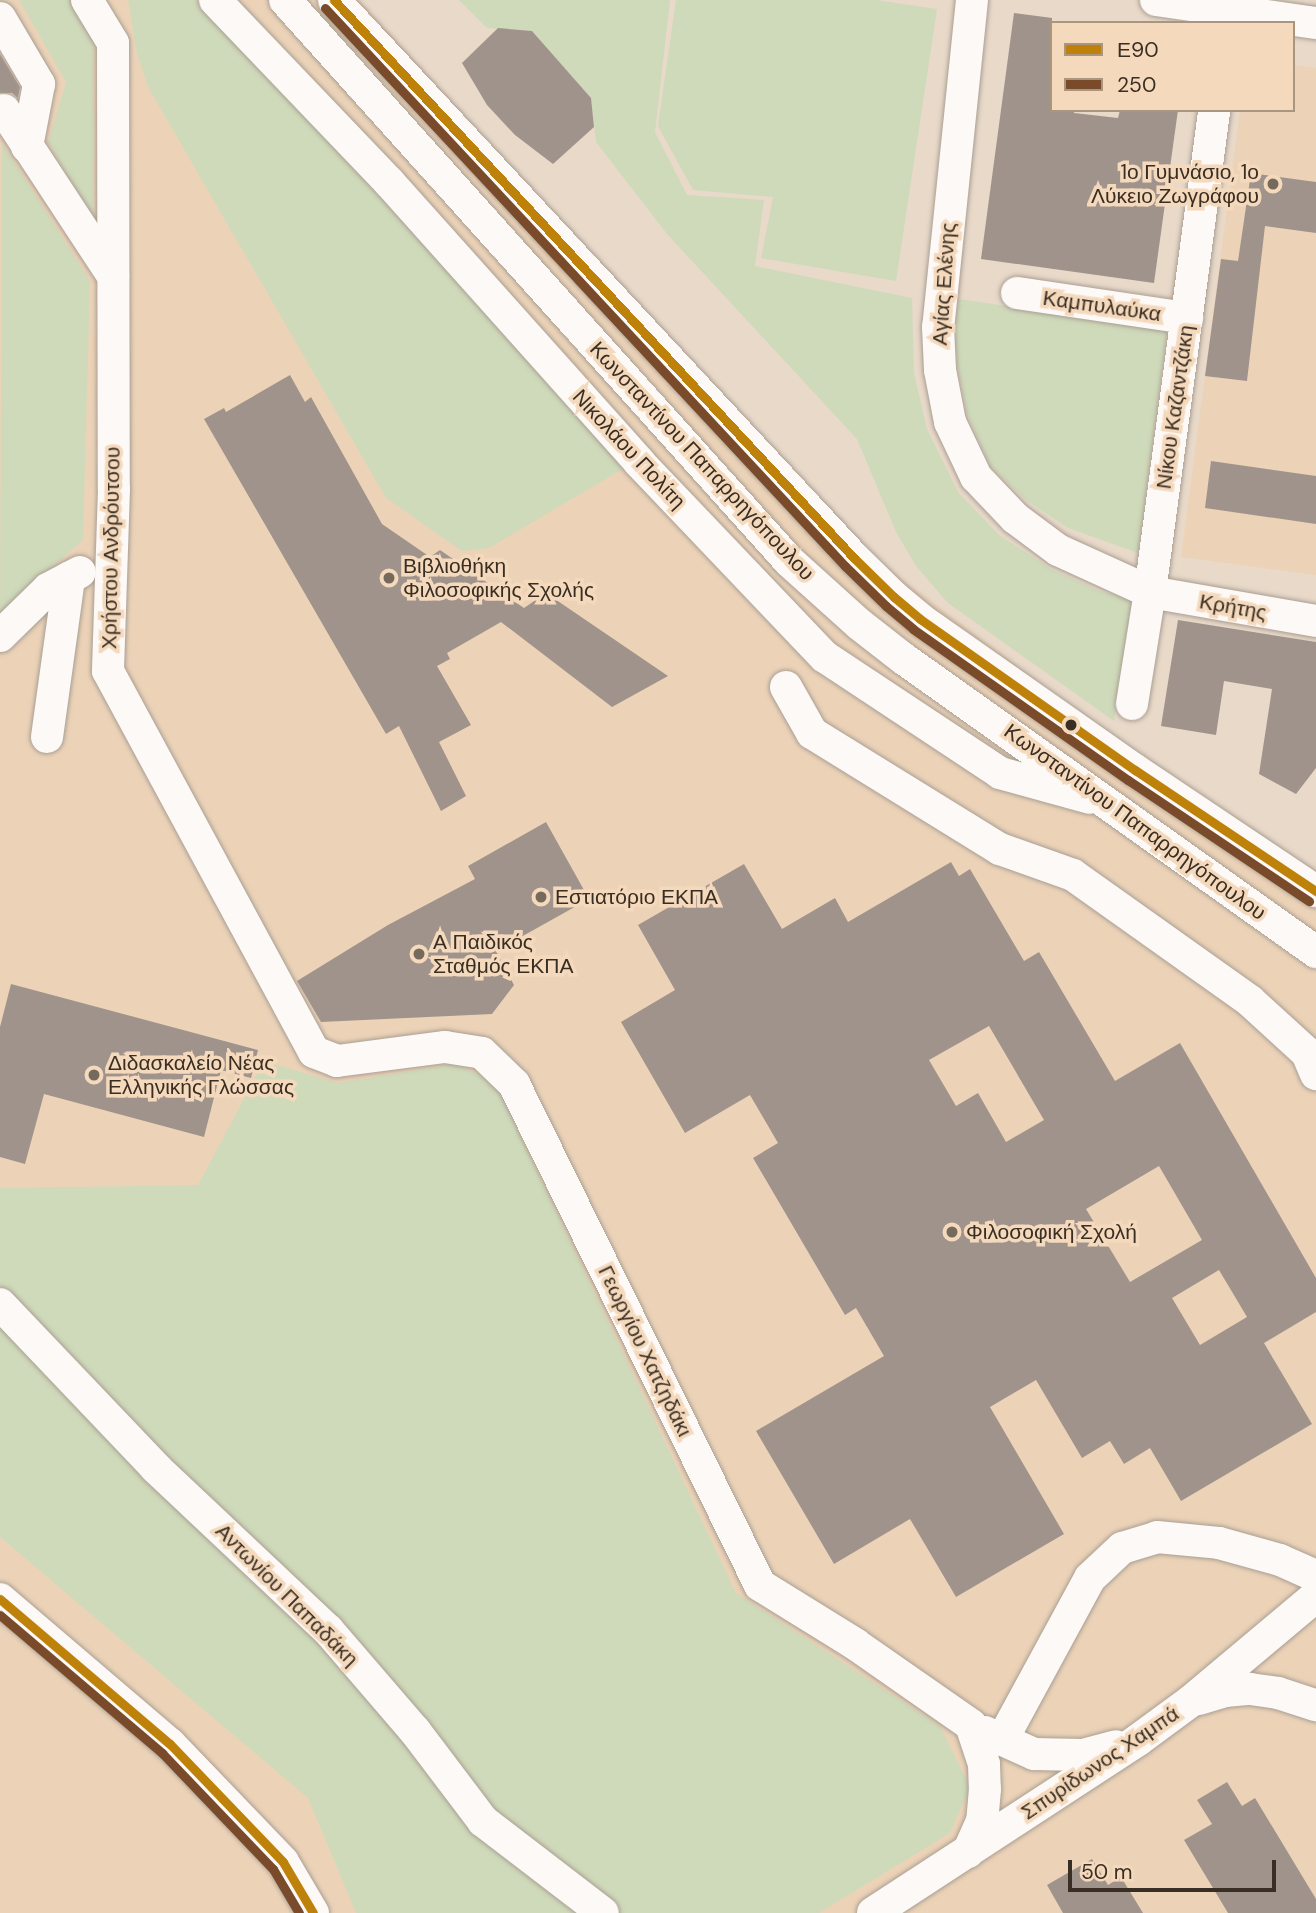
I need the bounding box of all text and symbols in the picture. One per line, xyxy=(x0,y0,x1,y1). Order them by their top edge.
legend xyxy=(1050,21,1295,112)
text: Ε90 xyxy=(1117,36,1159,64)
text: 250 xyxy=(1117,71,1156,99)
place label: 1ο Γυμνάσιο, 1ο Λύκειο Ζωγράφου xyxy=(1091,159,1259,209)
marker: 1ο Γυμνάσιο, 1ο Λύκειο Ζωγράφου xyxy=(1265,176,1281,192)
street label: Αγίας Ελένης xyxy=(927,222,961,346)
street label: Καμπυλαύκα xyxy=(1041,285,1163,327)
street label: Νίκου Καζαντζάκη xyxy=(1151,323,1199,491)
street label: Κωνσταντίνου Παπαρρηγόπουλου xyxy=(585,336,819,586)
street label: Νικολάου Πολίτη xyxy=(567,384,691,514)
street label: Χρήστου Ανδρόυτσου xyxy=(97,447,125,649)
place label: Βιβλιοθήκη Φιλοσοφικής Σχολής xyxy=(403,553,594,603)
marker: Βιβλιοθήκη Φιλοσοφικής Σχολής xyxy=(381,570,397,586)
street label: Κρήτης xyxy=(1197,589,1269,625)
unlabelled marker xyxy=(1064,718,1078,732)
street label: Κωνσταντίνου Παπαρρηγόπουλου xyxy=(999,719,1271,925)
place label: Εστιατόριο ΕΚΠΑ xyxy=(555,884,718,910)
marker: Εστιατόριο ΕΚΠΑ xyxy=(533,889,549,905)
place label: Α Παιδικός Σταθμός ΕΚΠΑ xyxy=(433,929,573,979)
marker: Α Παιδικός Σταθμός ΕΚΠΑ xyxy=(411,946,427,962)
place label: Διδασκαλείο Νέας Ελληνικής Γλώσσας xyxy=(108,1050,294,1100)
marker: Διδασκαλείο Νέας Ελληνικής Γλώσσας xyxy=(86,1067,102,1083)
place label: Φιλοσοφική Σχολή xyxy=(966,1219,1137,1245)
marker: Φιλοσοφική Σχολή xyxy=(944,1224,960,1240)
street label: Γεωργίου Χατζηδάκι xyxy=(593,1261,697,1441)
street label: Αντωνίου Παπαδάκη xyxy=(210,1518,364,1672)
street label: Σπυρίδωνος Χαμπά xyxy=(1016,1701,1184,1825)
scale bar xyxy=(1071,1846,1279,1890)
text: 50 m xyxy=(1081,1858,1132,1886)

